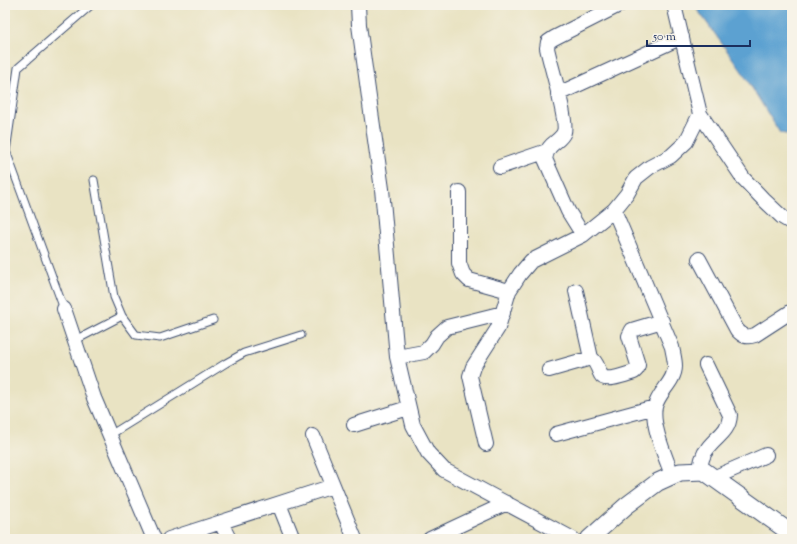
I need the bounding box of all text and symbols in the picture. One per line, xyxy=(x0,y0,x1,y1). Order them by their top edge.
scale bar xyxy=(647,22,750,48)
text: 50 m xyxy=(652,28,676,46)

